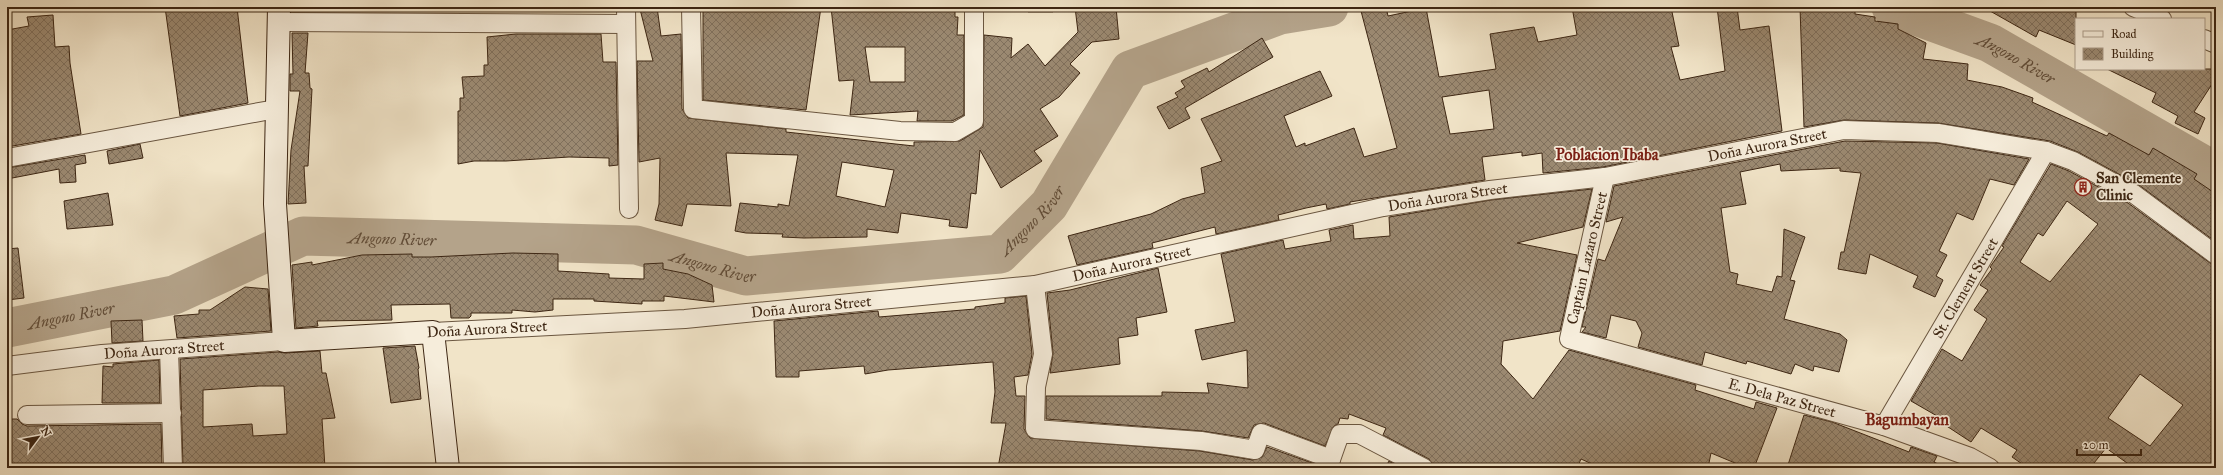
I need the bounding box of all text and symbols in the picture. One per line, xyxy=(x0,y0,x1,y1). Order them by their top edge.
legend xyxy=(2075,18,2205,70)
text: Road xyxy=(2111,27,2137,41)
water label: Angono River xyxy=(1971,28,2060,89)
text: Building xyxy=(2111,47,2154,62)
street label: Doña Aurora Street xyxy=(1706,124,1829,166)
district label: Poblacion Ibaba xyxy=(1556,145,1660,164)
place label: San Clemente Clinic xyxy=(2096,169,2182,204)
building icon: San Clemente Clinic xyxy=(2073,177,2093,197)
street label: Doña Aurora Street xyxy=(1386,179,1509,215)
water label: Angono River xyxy=(994,181,1069,260)
street label: Captain Lazaro Street xyxy=(1563,189,1611,326)
water label: Angono River xyxy=(345,228,438,249)
street label: St. Clement Street xyxy=(1929,234,2002,342)
street label: Doña Aurora Street xyxy=(1071,241,1193,285)
water label: Angono River xyxy=(666,245,758,286)
street label: Doña Aurora Street xyxy=(750,292,873,322)
water label: Angono River xyxy=(24,297,117,334)
street label: Doña Aurora Street xyxy=(426,317,548,341)
street label: Doña Aurora Street xyxy=(103,336,226,363)
street label: E. Dela Paz Street xyxy=(1726,374,1839,421)
district label: Bagumbayan xyxy=(1865,410,1949,430)
north arrow xyxy=(18,417,58,457)
text: N xyxy=(38,425,54,440)
scale bar xyxy=(2077,431,2141,457)
text: 20 m xyxy=(2083,438,2109,452)

